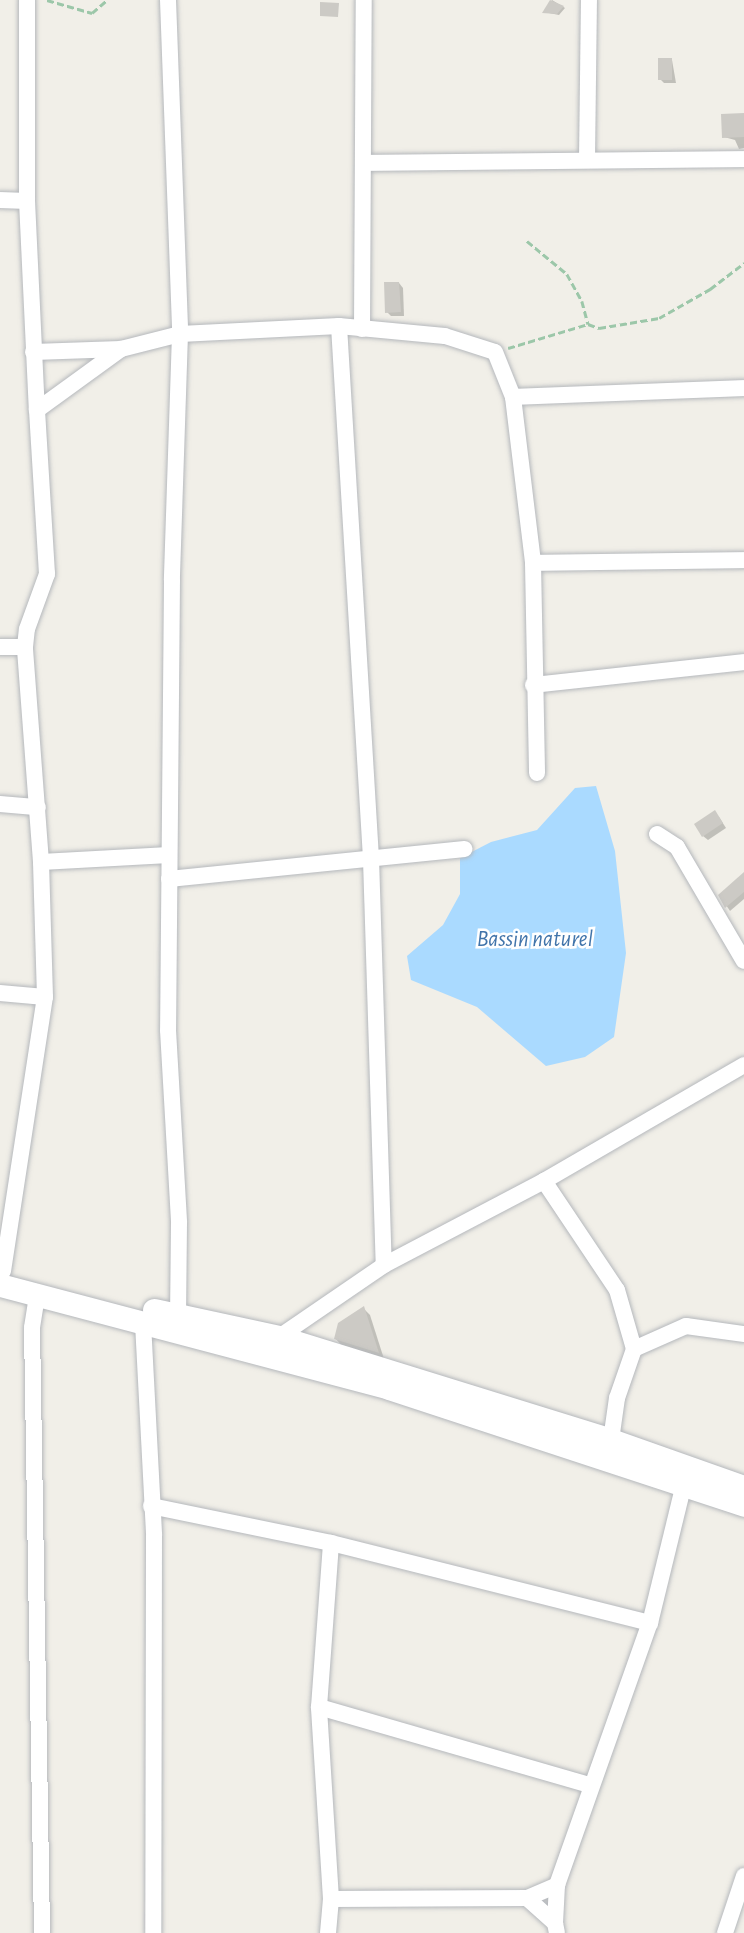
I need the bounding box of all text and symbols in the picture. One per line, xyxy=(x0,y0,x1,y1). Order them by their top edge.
water label: Bassin naturel xyxy=(477,926,593,954)

